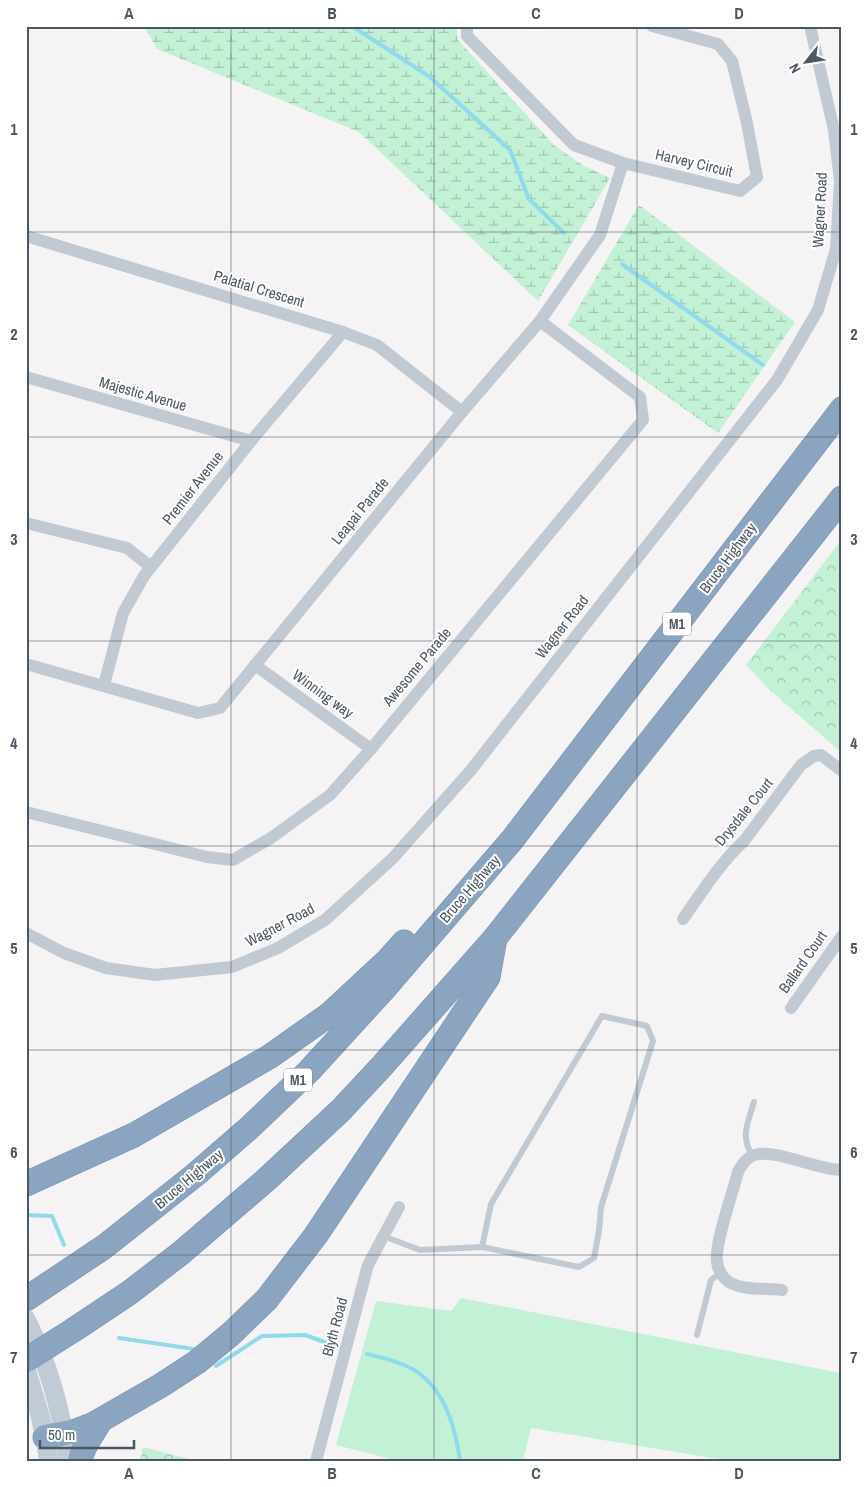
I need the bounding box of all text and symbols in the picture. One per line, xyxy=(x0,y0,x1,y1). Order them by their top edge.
text: A xyxy=(124,2,134,24)
text: B xyxy=(327,2,337,24)
text: C xyxy=(531,2,541,24)
text: D xyxy=(734,2,744,24)
north arrow xyxy=(780,38,830,88)
text: N xyxy=(785,60,805,77)
text: 1 xyxy=(10,118,18,140)
text: 1 xyxy=(850,118,858,140)
street label: Harvey Circuit xyxy=(653,143,735,182)
street label: Wagner Road xyxy=(807,172,832,248)
street label: Palatial Crescent xyxy=(211,265,308,312)
text: 2 xyxy=(10,323,18,345)
text: 2 xyxy=(850,323,858,345)
street label: Majestic Avenue xyxy=(97,371,189,416)
street label: Premier Avenue xyxy=(157,446,228,529)
street label: Leapai Parade xyxy=(326,473,393,549)
street label: Bruce Highway xyxy=(694,517,762,597)
text: 3 xyxy=(10,528,18,550)
text: 3 xyxy=(850,528,858,550)
street label: Wagner Road xyxy=(530,591,593,663)
road number: M1 xyxy=(663,612,691,636)
street label: Awesome Parade xyxy=(377,623,456,711)
street label: Winning way xyxy=(288,664,359,723)
text: 4 xyxy=(10,732,18,754)
text: 4 xyxy=(850,732,858,754)
street label: Drysdale Court xyxy=(710,773,778,850)
street label: Bruce Highway xyxy=(434,850,505,927)
street label: Wagner Road xyxy=(242,898,318,952)
street label: Ballard Court xyxy=(773,926,832,997)
text: 5 xyxy=(10,937,18,959)
text: 5 xyxy=(850,937,858,959)
road number: M1 xyxy=(284,1068,312,1092)
text: 6 xyxy=(10,1141,18,1163)
text: 6 xyxy=(850,1141,858,1163)
street label: Bruce Highway xyxy=(150,1143,228,1213)
street label: Blyth Road xyxy=(317,1295,352,1359)
text: 7 xyxy=(10,1346,18,1368)
text: 7 xyxy=(850,1346,858,1368)
scale bar xyxy=(40,1417,134,1449)
text: 50 m xyxy=(48,1424,75,1445)
text: A xyxy=(124,1462,134,1484)
text: B xyxy=(327,1462,337,1484)
text: C xyxy=(531,1462,541,1484)
text: D xyxy=(734,1462,744,1484)

